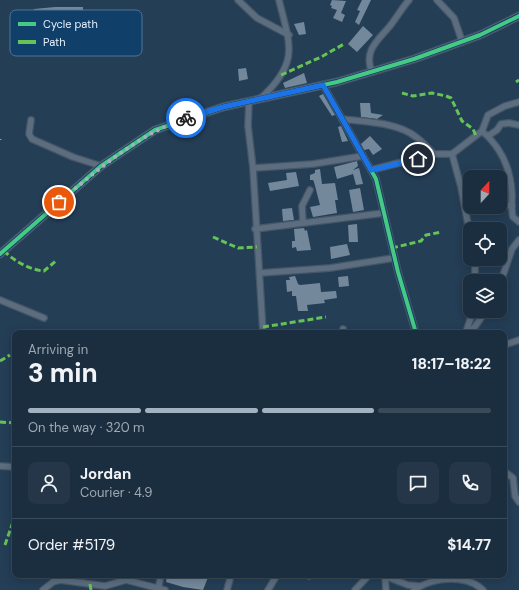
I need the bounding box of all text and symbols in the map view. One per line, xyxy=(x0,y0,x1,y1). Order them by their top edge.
legend xyxy=(10,10,142,56)
text: Cycle path xyxy=(43,17,98,31)
text: Path xyxy=(43,35,66,49)
courier xyxy=(166,98,206,138)
icon: bike xyxy=(175,107,197,129)
pin xyxy=(401,142,435,176)
icon: home xyxy=(407,148,429,170)
north arrow xyxy=(463,170,507,214)
map controls xyxy=(463,170,507,318)
pin xyxy=(42,185,76,219)
icon: bag xyxy=(48,191,70,213)
button: locate xyxy=(463,222,507,266)
button: layers xyxy=(463,274,507,318)
text: Arriving in xyxy=(28,341,88,358)
text: 18:17–18:22 xyxy=(412,354,491,374)
text: 3 min xyxy=(28,356,98,390)
text: On the way · 320 m xyxy=(28,419,145,436)
button: person xyxy=(28,462,70,504)
button: chat xyxy=(397,462,439,504)
button: phone xyxy=(449,462,491,504)
text: Jordan xyxy=(80,464,131,484)
text: Courier · 4.9 xyxy=(80,484,152,501)
text: Order #5179 xyxy=(28,535,115,555)
text: $14.77 xyxy=(447,535,491,555)

